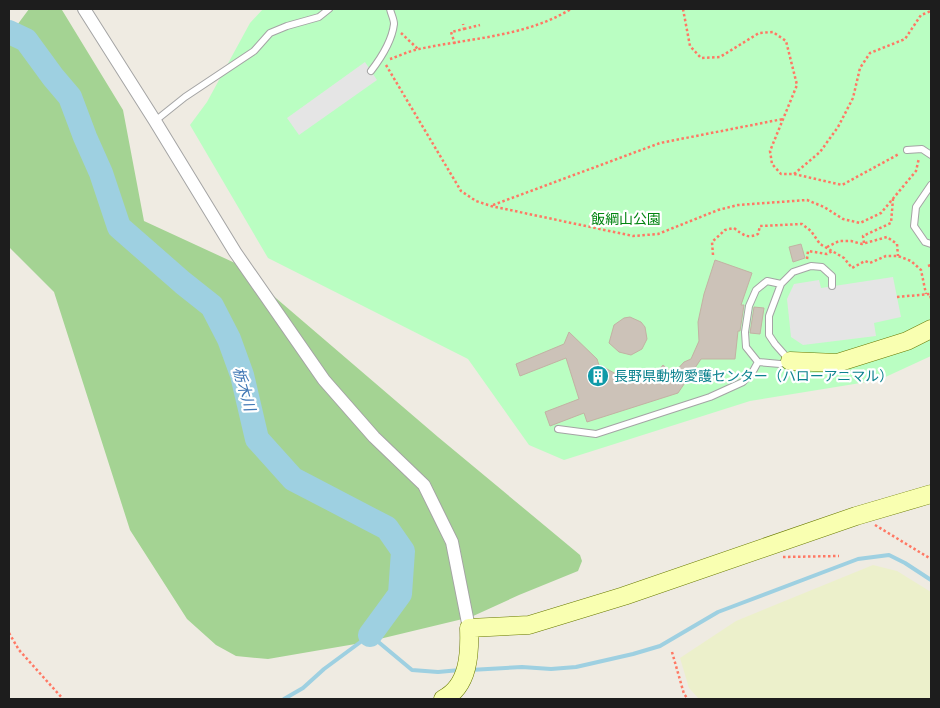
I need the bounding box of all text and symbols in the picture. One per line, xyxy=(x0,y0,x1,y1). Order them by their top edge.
park label: 飯綱山公園 xyxy=(591,211,661,227)
building icon: 長野県動物愛護センター（ハローアニマル） xyxy=(586,364,610,388)
water label: 栃木川 xyxy=(230,365,259,415)
place label: 長野県動物愛護センター（ハローアニマル） xyxy=(614,368,893,384)

